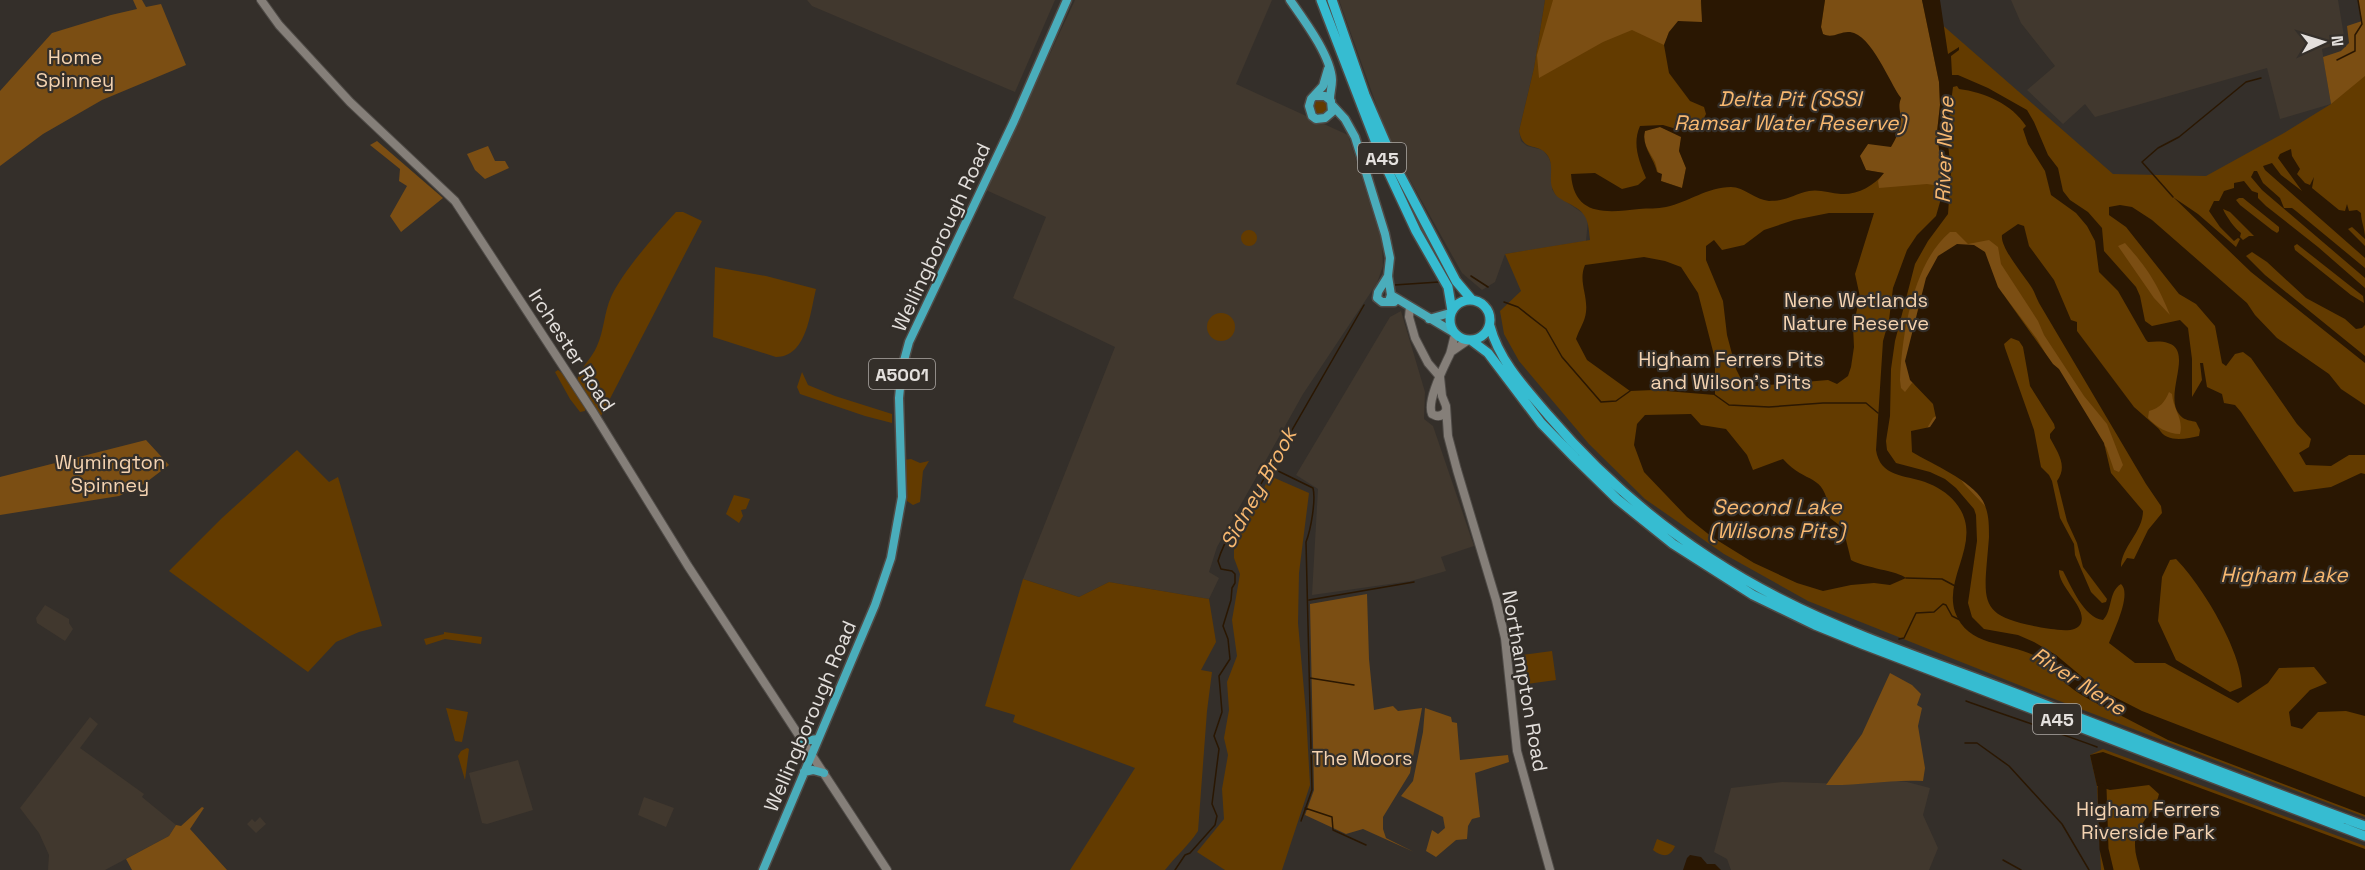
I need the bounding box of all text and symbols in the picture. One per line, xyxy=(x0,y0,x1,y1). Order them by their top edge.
north arrow xyxy=(2293,12,2353,72)
text: N xyxy=(2327,35,2348,47)
park label: Home Spinney xyxy=(36,44,114,93)
water label: Delta Pit (SSSI Ramsar Water Reserve) xyxy=(1674,85,1908,136)
water label: River Nene xyxy=(1929,95,1959,204)
street label: Wellingborough Road xyxy=(886,139,996,335)
road number: A45 xyxy=(1358,143,1406,173)
street label: Irchester Road xyxy=(523,284,621,416)
park label: Nene Wetlands Nature Reserve xyxy=(1783,287,1929,336)
park label: Higham Ferrers Pits and Wilson's Pits xyxy=(1638,346,1824,395)
road number: A5001 xyxy=(869,359,935,389)
water label: Sidney Brook xyxy=(1214,421,1304,553)
park label: Wymington Spinney xyxy=(55,449,165,498)
water label: Second Lake (Wilsons Pits) xyxy=(1709,493,1847,544)
water label: Higham Lake xyxy=(2220,561,2349,588)
street label: Northampton Road xyxy=(1496,588,1554,774)
street label: Wellingborough Road xyxy=(758,616,862,816)
water label: River Nene xyxy=(2027,641,2132,722)
road number: A45 xyxy=(2033,704,2081,734)
park label: The Moors xyxy=(1312,745,1412,771)
park label: Higham Ferrers Riverside Park xyxy=(2076,796,2220,845)

